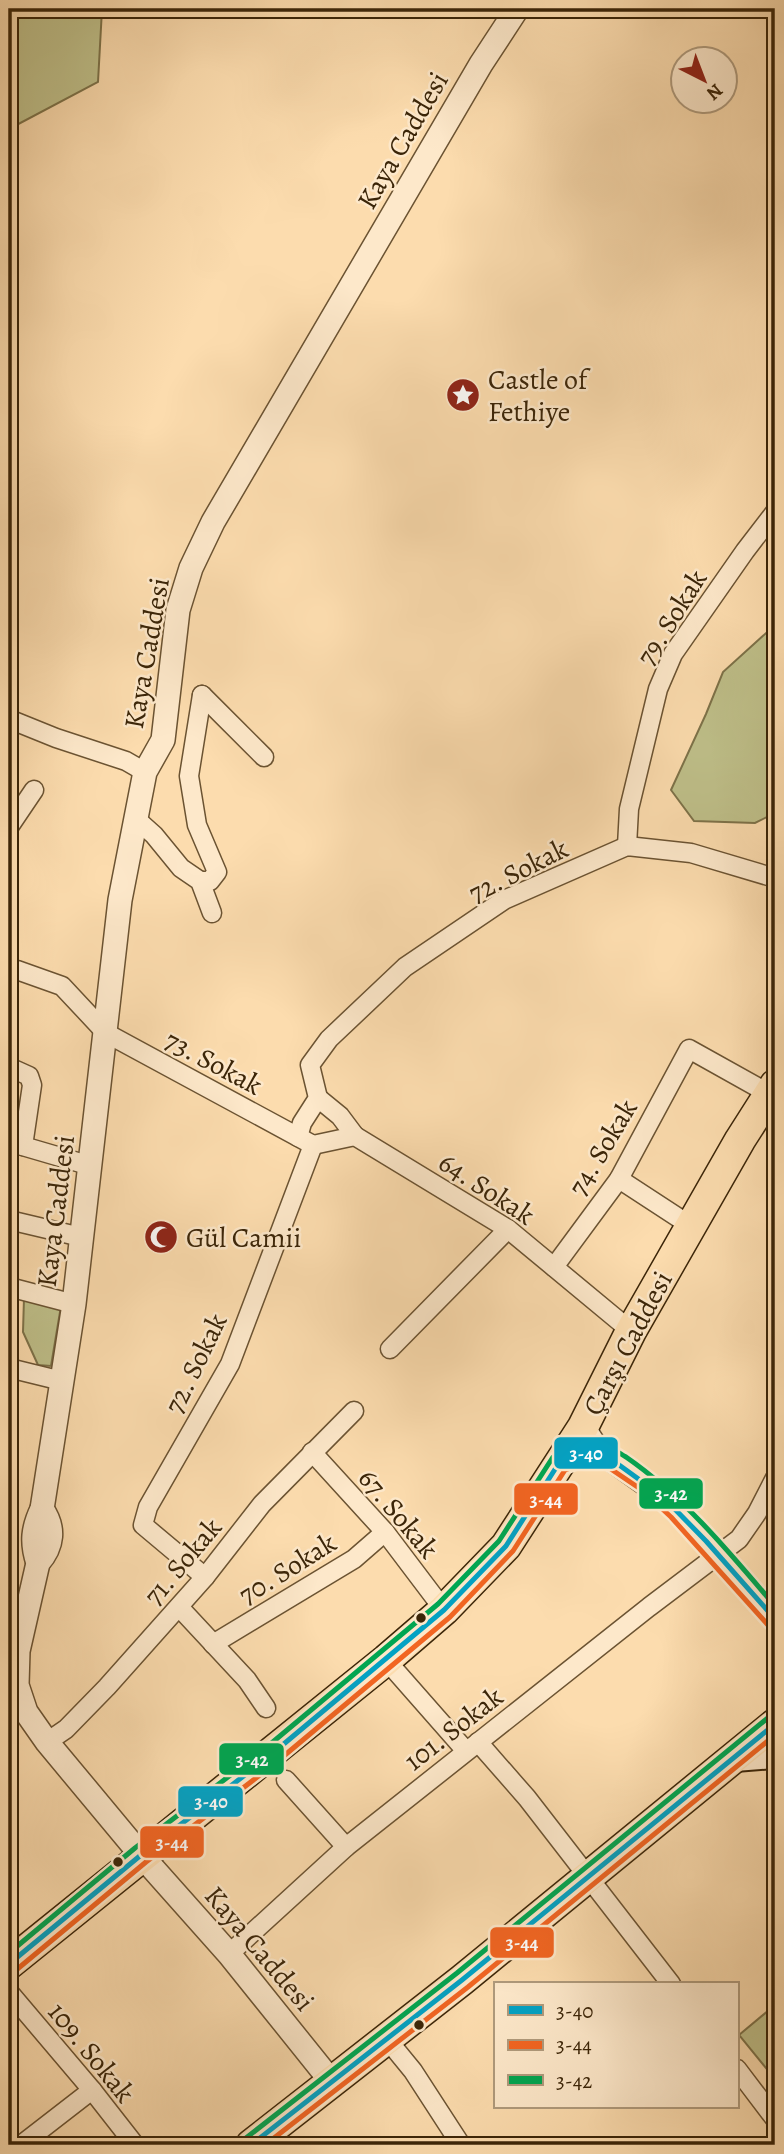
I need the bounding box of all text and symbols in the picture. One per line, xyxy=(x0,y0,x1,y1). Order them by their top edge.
north arrow xyxy=(668,46,738,116)
street label: Kaya Caddesi xyxy=(348,65,458,216)
text: N xyxy=(701,78,729,106)
place label: Castle of Fethiye xyxy=(488,361,591,431)
place icon: Castle of Fethiye xyxy=(444,376,482,414)
street label: 79. Sokak xyxy=(627,562,716,673)
street label: Kaya Caddesi xyxy=(115,575,179,732)
street label: 72. Sokak xyxy=(462,830,575,912)
street label: 73. Sokak xyxy=(158,1021,269,1104)
street label: 74. Sokak xyxy=(559,1092,647,1203)
street label: Kaya Caddesi xyxy=(28,1133,84,1289)
street label: 64. Sokak xyxy=(431,1144,542,1234)
mosque icon: Gül Camii xyxy=(142,1218,180,1256)
place label: Gül Camii xyxy=(186,1219,301,1257)
street label: Çarşı Caddesi xyxy=(574,1265,682,1422)
street label: 72. Sokak xyxy=(155,1307,236,1420)
line badge: 3-40 xyxy=(553,1436,619,1470)
text: 3-40 xyxy=(569,1441,603,1467)
street label: 67. Sokak xyxy=(349,1461,447,1567)
line badge: 3-42 xyxy=(638,1477,704,1510)
text: 3-42 xyxy=(654,1481,688,1507)
line badge: 3-44 xyxy=(513,1482,579,1516)
text: 3-44 xyxy=(530,1487,562,1513)
street label: 71. Sokak xyxy=(135,1510,231,1613)
street label: 70. Sokak xyxy=(231,1524,344,1614)
unlabelled marker xyxy=(414,1611,428,1625)
street label: 101. Sokak xyxy=(396,1678,511,1780)
line badge: 3-42 xyxy=(218,1742,285,1776)
text: 3-42 xyxy=(235,1747,269,1773)
line badge: 3-40 xyxy=(177,1785,244,1818)
text: 3-40 xyxy=(194,1789,228,1815)
line badge: 3-44 xyxy=(139,1825,205,1859)
text: 3-44 xyxy=(156,1830,188,1856)
unlabelled marker xyxy=(111,1855,125,1869)
street label: Kaya Caddesi xyxy=(196,1878,323,2019)
line badge: 3-44 xyxy=(489,1926,555,1959)
text: 3-44 xyxy=(506,1930,538,1956)
legend xyxy=(494,1982,738,2108)
street label: 109. Sokak xyxy=(39,1994,144,2111)
text: 3-40 xyxy=(556,1997,593,2025)
unlabelled marker xyxy=(412,2018,426,2032)
text: 3-44 xyxy=(556,2031,592,2059)
text: 3-42 xyxy=(556,2067,592,2095)

